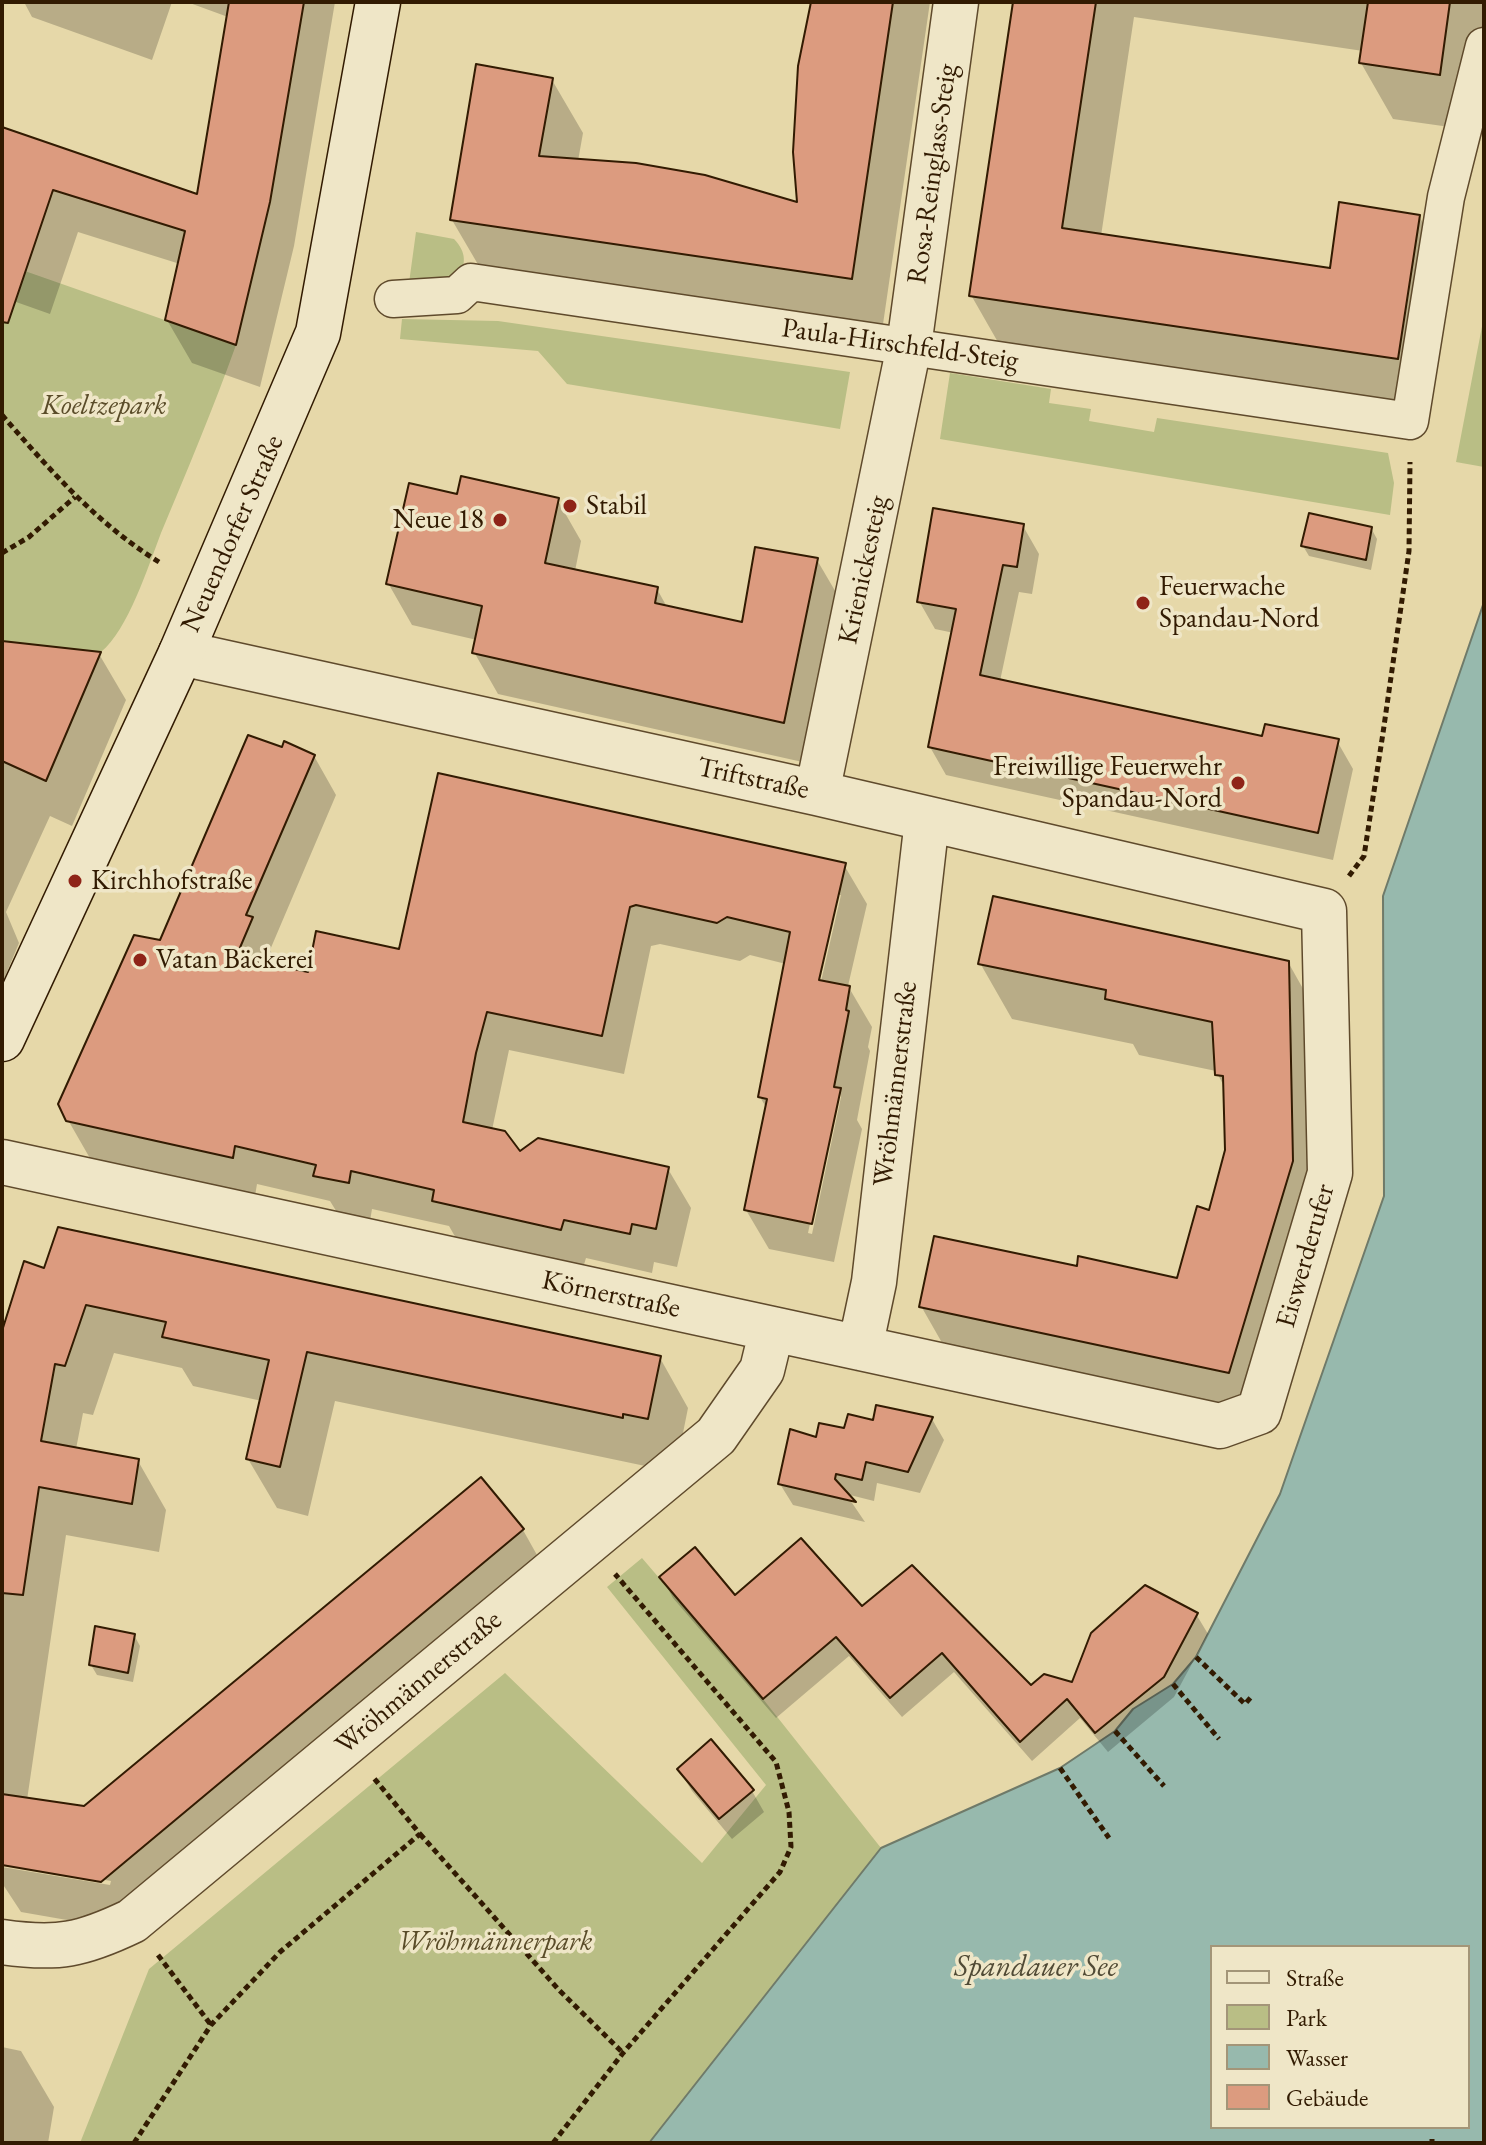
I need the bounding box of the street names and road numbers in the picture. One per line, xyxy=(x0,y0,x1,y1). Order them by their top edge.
street label: Rosa-Reinglass-Steig xyxy=(901,62,965,286)
street label: Paula-Hirschfeld-Steig xyxy=(779,312,1021,378)
street label: Neuendorfer Straße xyxy=(174,430,292,638)
street label: Krienickesteig xyxy=(832,493,896,647)
street label: Triftstraße xyxy=(694,751,812,807)
street label: Wröhmännerstraße xyxy=(867,979,925,1189)
street label: Eiswerderufer xyxy=(1269,1180,1343,1332)
street label: Körnerstraße xyxy=(539,1264,683,1326)
street label: Wröhmännerstraße xyxy=(329,1604,509,1762)

